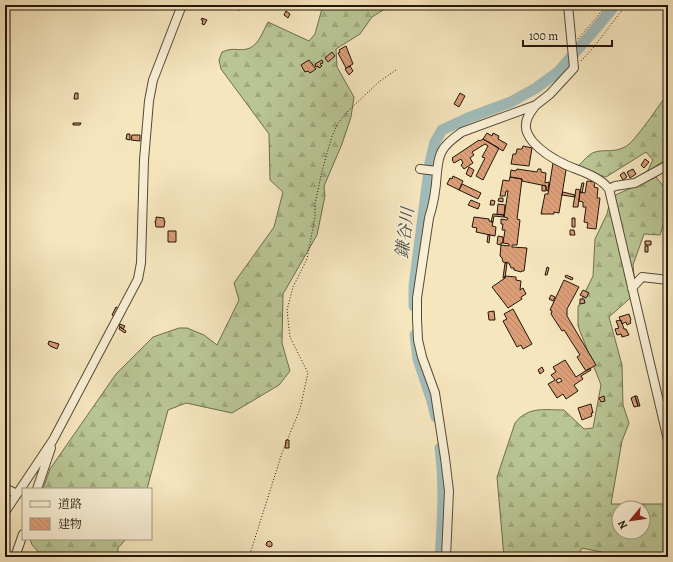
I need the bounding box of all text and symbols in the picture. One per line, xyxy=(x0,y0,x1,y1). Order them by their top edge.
scale bar xyxy=(523,22,612,48)
text: 100 m xyxy=(529,28,558,44)
water label: 鎌谷川 xyxy=(390,204,420,260)
legend xyxy=(22,488,152,540)
text: 道路 xyxy=(58,496,82,512)
north arrow xyxy=(611,500,651,540)
text: 建物 xyxy=(58,516,82,532)
text: N xyxy=(614,517,631,532)

